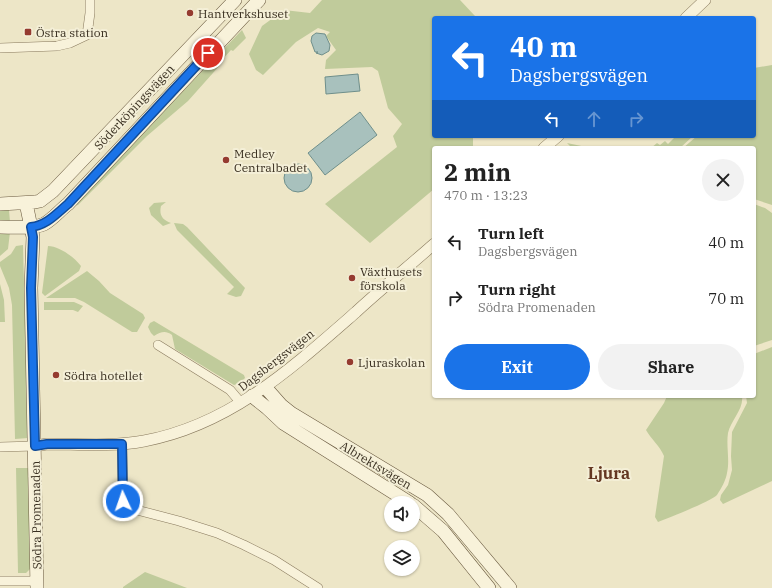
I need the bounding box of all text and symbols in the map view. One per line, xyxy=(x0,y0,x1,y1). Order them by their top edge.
place label: Hantverkshuset xyxy=(198,6,288,21)
marker: Hantverkshuset xyxy=(185,8,195,18)
place label: Östra station xyxy=(36,25,108,40)
marker: Östra station xyxy=(23,27,33,37)
text: 40 m xyxy=(510,28,577,65)
icon: left xyxy=(444,32,496,84)
pin xyxy=(191,36,225,70)
icon: arrive xyxy=(197,42,219,64)
street label: Söderköpingsvägen xyxy=(91,61,178,153)
text: Dagsbergsvägen xyxy=(510,64,648,87)
icon: left xyxy=(541,108,563,130)
icon: ahead xyxy=(583,108,605,130)
icon: right xyxy=(625,108,647,130)
place label: Medley Centralbadet xyxy=(234,146,307,175)
marker: Medley Centralbadet xyxy=(221,155,231,165)
text: 2 min xyxy=(444,156,511,188)
button: close xyxy=(702,159,744,201)
text: 470 m · 13:23 xyxy=(444,187,528,204)
text: Turn left xyxy=(478,224,544,243)
icon: left xyxy=(444,231,466,253)
text: 40 m xyxy=(708,233,744,252)
text: Dagsbergsvägen xyxy=(478,243,578,260)
place label: Växthusets förskola xyxy=(360,264,422,293)
marker: Växthusets förskola xyxy=(347,273,357,283)
text: Turn right xyxy=(478,280,556,299)
icon: right xyxy=(444,287,466,309)
text: 70 m xyxy=(708,289,744,308)
text: Södra Promenaden xyxy=(478,299,596,316)
street label: Dagsbergsvägen xyxy=(235,326,317,394)
button: Exit xyxy=(444,344,590,390)
button: Share xyxy=(598,344,744,390)
place label: Ljuraskolan xyxy=(358,355,426,370)
marker: Ljuraskolan xyxy=(345,357,355,367)
place label: Södra hotellet xyxy=(64,368,143,383)
marker: Södra hotellet xyxy=(51,370,61,380)
street label: Albrektsvägen xyxy=(337,438,415,492)
street label: Södra Promenaden xyxy=(28,460,44,570)
district label: Ljura xyxy=(588,463,630,483)
position arrow xyxy=(102,480,144,522)
map controls xyxy=(384,496,420,576)
button: sound xyxy=(384,496,420,532)
button: layers xyxy=(384,540,420,576)

